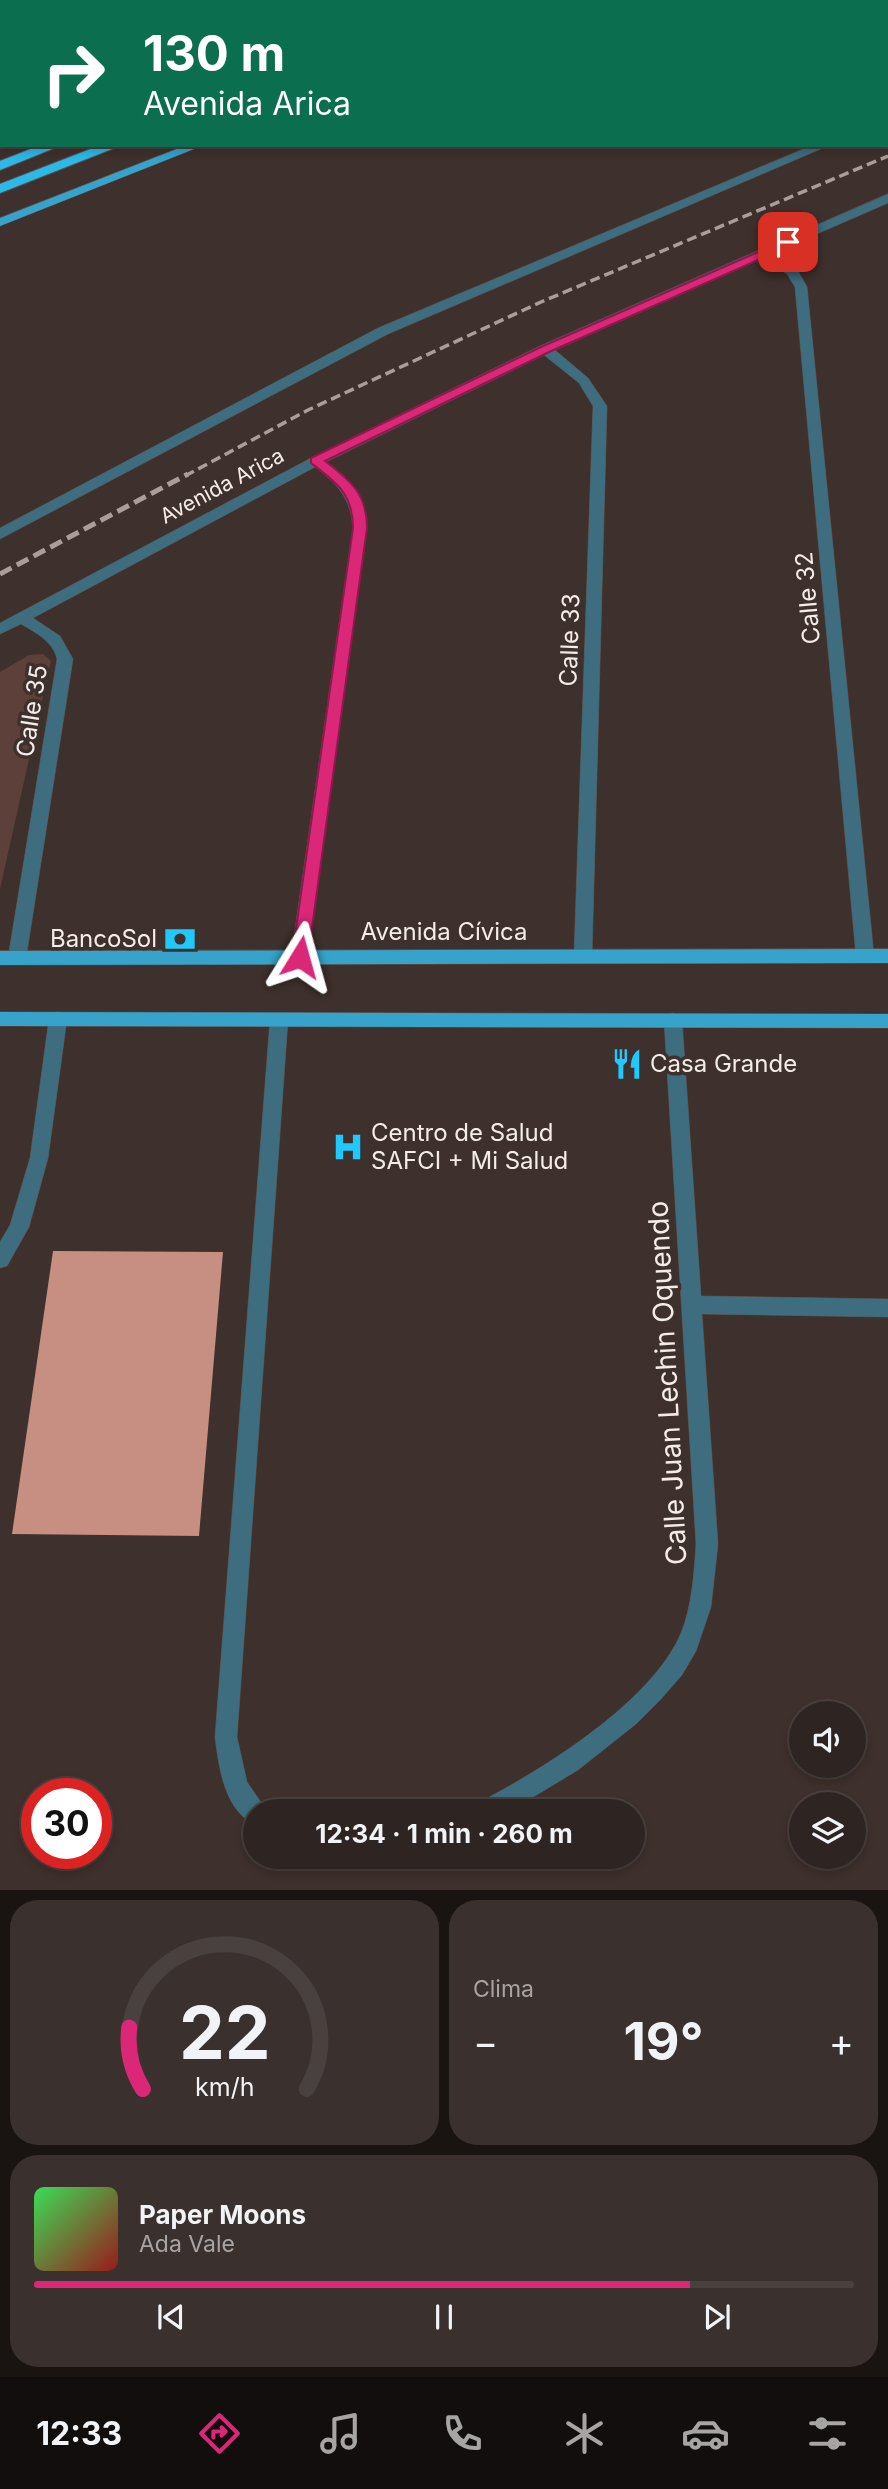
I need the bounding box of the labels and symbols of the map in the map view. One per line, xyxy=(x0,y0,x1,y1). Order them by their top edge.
pin xyxy=(758,212,818,272)
street label: Avenida Arica xyxy=(156,442,288,529)
street label: Calle 32 xyxy=(789,551,826,646)
street label: Calle 33 xyxy=(553,593,586,687)
street label: Calle 35 xyxy=(10,663,53,759)
street label: Avenida Cívica xyxy=(361,917,527,946)
position arrow xyxy=(263,920,337,994)
bank icon: BancoSol xyxy=(163,922,197,956)
place label: BancoSol xyxy=(50,924,157,953)
restaurant icon: Casa Grande xyxy=(610,1047,644,1081)
place label: Casa Grande xyxy=(650,1049,797,1078)
place label: Centro de Salud SAFCI + Mi Salud xyxy=(371,1118,568,1175)
hospital icon: Centro de Salud SAFCI + Mi Salud xyxy=(331,1130,365,1164)
street label: Calle Juan Lechin Oquendo xyxy=(640,1200,694,1566)
speed limit sign: 30 xyxy=(21,1778,112,1869)

